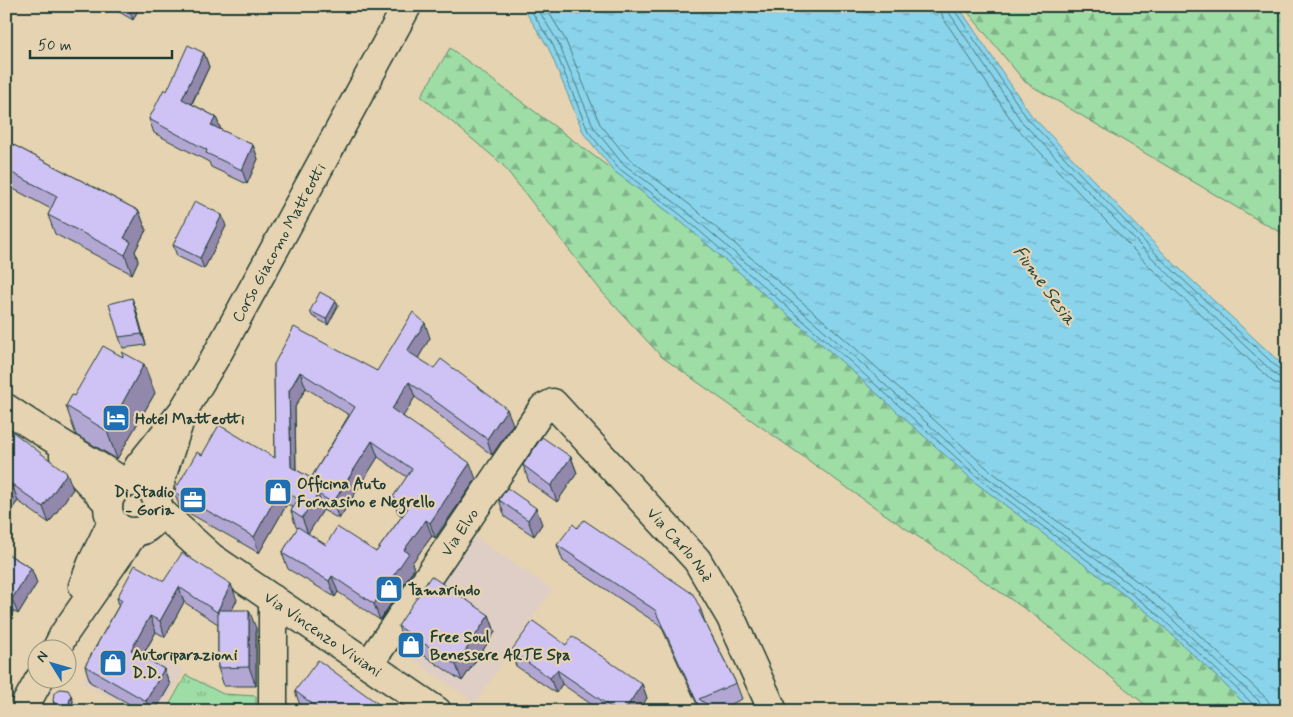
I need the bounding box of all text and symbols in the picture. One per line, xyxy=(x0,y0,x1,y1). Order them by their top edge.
scale bar xyxy=(30,28,172,60)
text: 50 m xyxy=(38,36,72,56)
street label: Corso Giacomo Matteotti xyxy=(228,159,332,326)
water label: Fiume Sesia xyxy=(1007,241,1082,331)
hotel icon: Hotel Matteotti xyxy=(101,403,131,433)
place label: Hotel Matteotti xyxy=(135,409,245,430)
place label: Officina Auto Fornasino e Negrello xyxy=(297,474,435,515)
shop icon: Officina Auto Fornasino e Negrello xyxy=(263,477,293,507)
place label: Di Stadio - Goria xyxy=(114,482,174,521)
office icon: Di Stadio - Goria xyxy=(178,485,208,515)
street label: Via Carlo Noè xyxy=(642,503,717,586)
street label: Via Elvo xyxy=(436,504,484,561)
shop icon: Tamarindo xyxy=(374,574,404,604)
place label: Tamarindo xyxy=(408,580,481,601)
street label: Via Vincenzo Viviani xyxy=(259,587,386,683)
place label: Free Soul Benessere ARTE Spa xyxy=(430,627,570,666)
shop icon: Free Soul Benessere ARTE Spa xyxy=(396,630,426,660)
north arrow xyxy=(28,640,78,690)
place label: Autoriparazioni D.D. xyxy=(132,645,238,684)
text: N xyxy=(32,648,52,666)
shop icon: Autoriparazioni D.D. xyxy=(98,648,128,678)

